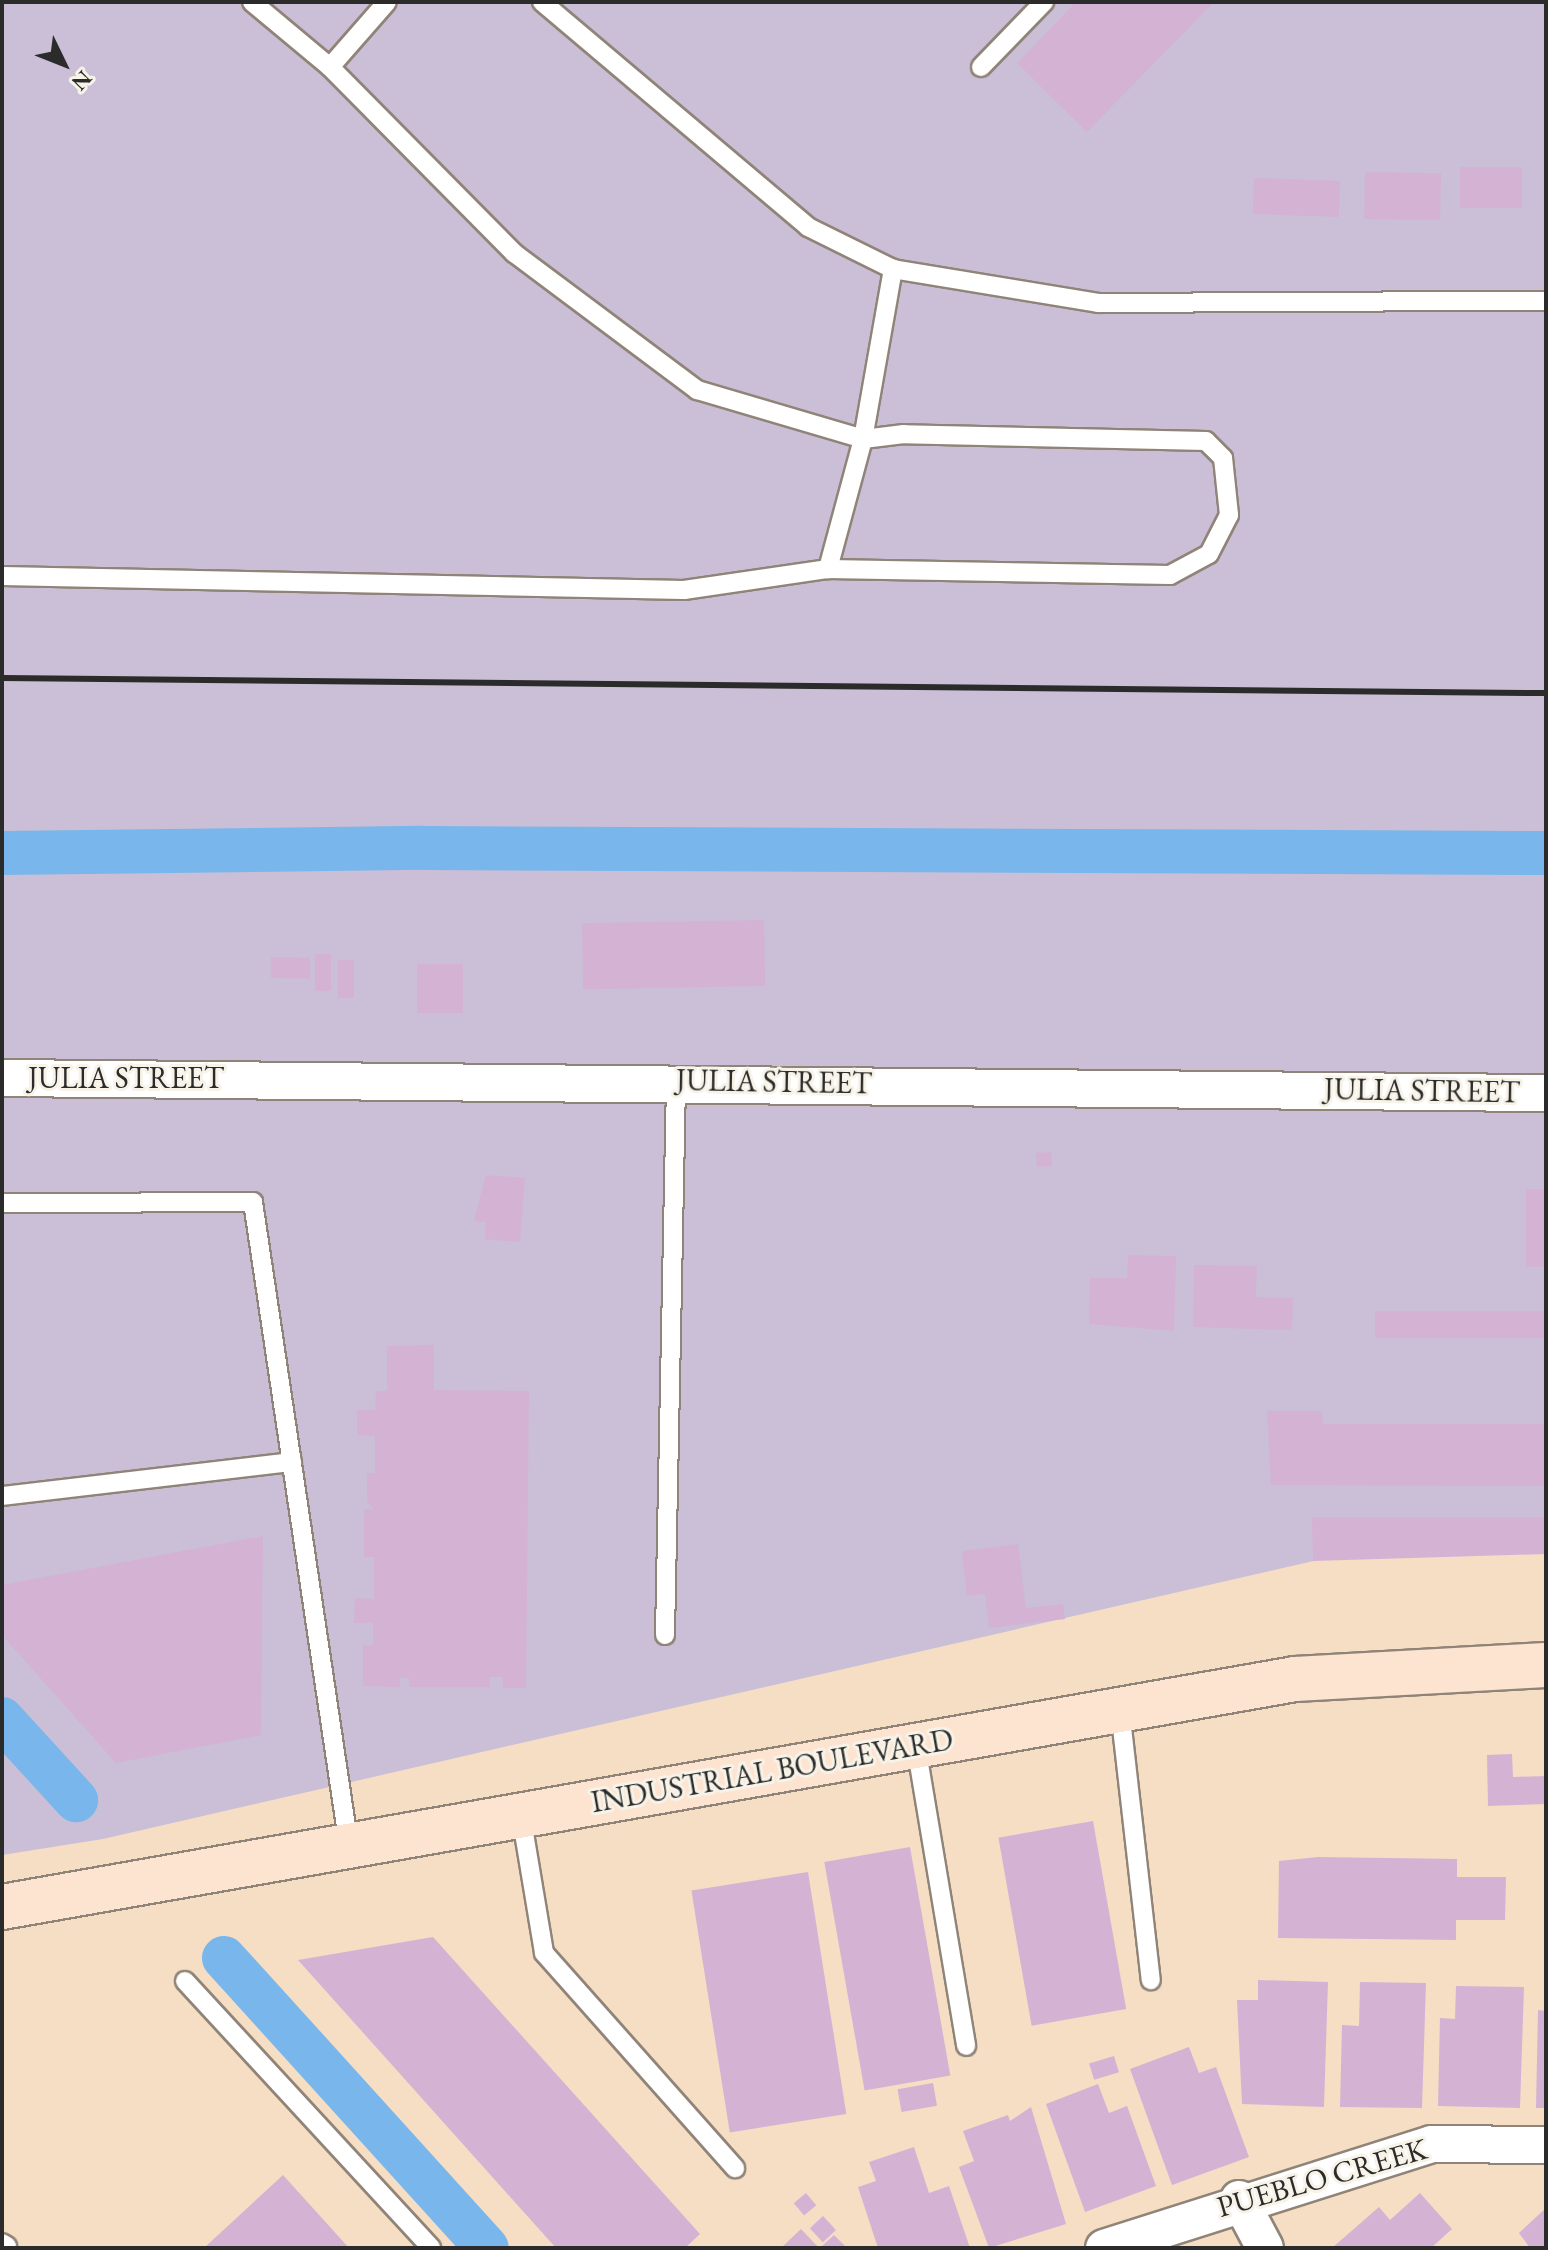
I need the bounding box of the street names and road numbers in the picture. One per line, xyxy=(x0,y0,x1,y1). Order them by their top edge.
street label: JULIA STREET xyxy=(28,1060,224,1096)
street label: JULIA STREET xyxy=(676,1062,872,1102)
street label: JULIA STREET xyxy=(1324,1071,1520,1111)
street label: INDUSTRIAL BOULEVARD xyxy=(588,1721,956,1821)
street label: PUEBLO CREEK xyxy=(1213,2131,1431,2225)

